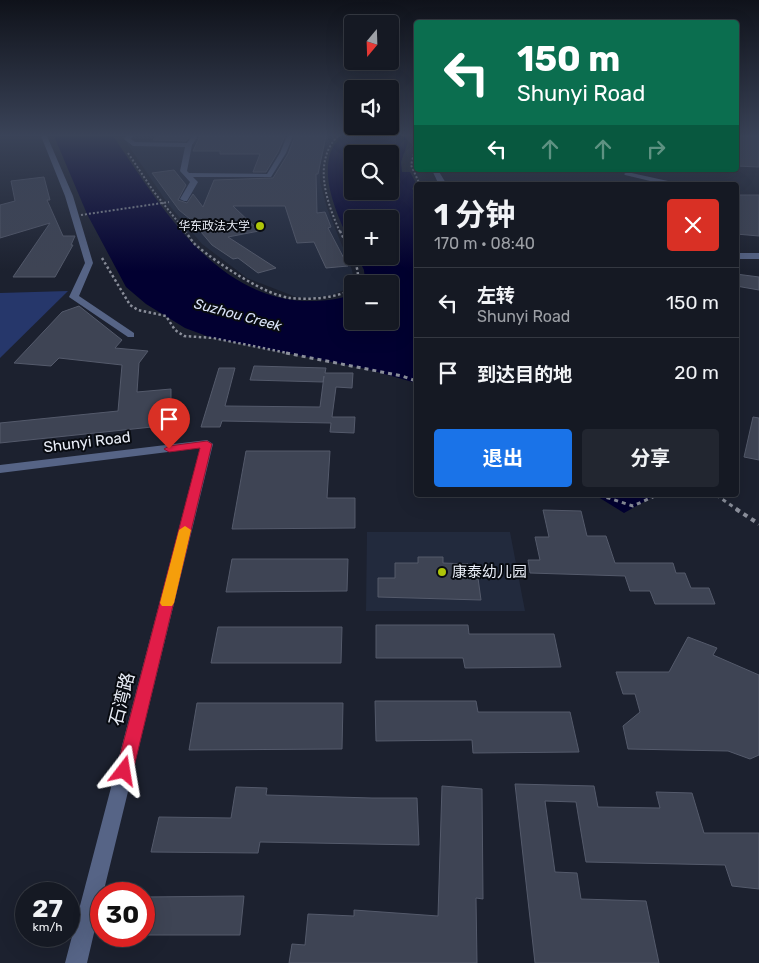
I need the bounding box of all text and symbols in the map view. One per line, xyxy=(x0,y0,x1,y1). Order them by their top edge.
north arrow xyxy=(344,15,399,70)
map controls xyxy=(344,15,399,330)
text: 150 m xyxy=(517,38,620,80)
icon: left xyxy=(434,40,499,105)
button: sound xyxy=(344,80,399,135)
text: Shunyi Road xyxy=(517,80,645,107)
icon: left xyxy=(483,135,511,163)
icon: ahead xyxy=(536,135,564,163)
icon: ahead xyxy=(589,135,617,163)
icon: right xyxy=(642,135,670,163)
button: search xyxy=(344,145,399,200)
text: 1 分钟 xyxy=(434,197,515,233)
button: close xyxy=(667,199,719,251)
button: + xyxy=(344,210,399,265)
place label: 华东政法大学 xyxy=(178,219,250,233)
marker: 华东政法大学 xyxy=(254,220,266,232)
text: 170 m · 08:40 xyxy=(434,234,535,253)
button: − xyxy=(344,275,399,330)
text: 左转 xyxy=(477,284,515,307)
icon: left xyxy=(434,289,462,317)
text: 150 m xyxy=(666,291,719,314)
water label: Suzhou Creek xyxy=(192,295,284,335)
text: Shunyi Road xyxy=(477,307,570,326)
icon: arrive xyxy=(434,359,462,387)
text: 20 m xyxy=(674,361,719,384)
text: 到达目的地 xyxy=(477,363,572,386)
pin xyxy=(148,398,190,449)
icon: arrive xyxy=(155,405,183,433)
street label: Shunyi Road xyxy=(42,428,132,456)
button: 退出 xyxy=(434,429,572,487)
button: 分享 xyxy=(582,429,719,487)
place label: 康泰幼儿园 xyxy=(452,563,527,581)
marker: 康泰幼儿园 xyxy=(436,566,448,578)
street label: 石湾路 xyxy=(105,670,139,728)
position arrow xyxy=(97,744,149,796)
speed limit sign: 30 xyxy=(90,882,155,947)
text: 27 xyxy=(32,894,63,923)
text: km/h xyxy=(33,920,62,934)

